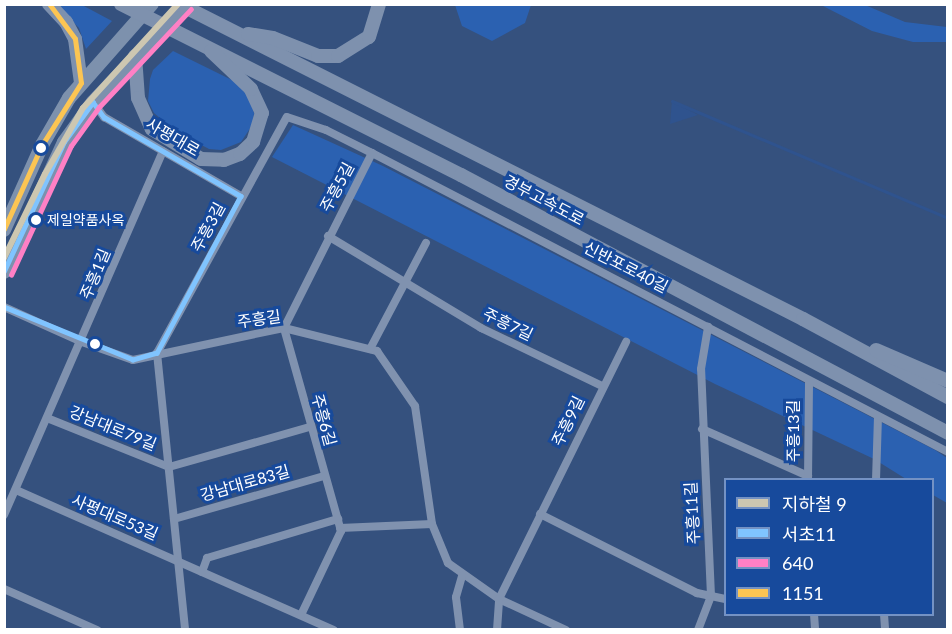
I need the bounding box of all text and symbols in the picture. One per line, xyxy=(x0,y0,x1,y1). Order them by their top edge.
street label: 사평대로 xyxy=(143,114,203,160)
unlabelled marker xyxy=(35,142,47,154)
street label: 주흥5길 xyxy=(316,159,358,215)
street label: 경부고속도로 xyxy=(501,171,587,229)
street label: 주흥3길 xyxy=(187,199,229,255)
place label: 제일약품사옥 xyxy=(47,212,124,228)
marker: 제일약품사옥 xyxy=(30,214,42,226)
street label: 신반포로40길 xyxy=(581,238,671,296)
street label: 주흥1길 xyxy=(76,246,114,302)
street label: 주흥7길 xyxy=(480,304,536,344)
street label: 주흥길 xyxy=(236,306,282,332)
unlabelled marker xyxy=(89,338,101,350)
street label: 주흥6길 xyxy=(308,392,340,448)
street label: 주흥9길 xyxy=(548,393,588,449)
street label: 주흥13길 xyxy=(783,400,803,462)
street label: 강남대로79길 xyxy=(67,402,159,454)
street label: 강남대로83길 xyxy=(198,461,292,505)
legend xyxy=(724,478,934,616)
street label: 주흥11길 xyxy=(681,481,703,545)
street label: 사평대로53길 xyxy=(69,490,161,544)
text: 지하철 9 xyxy=(782,493,847,515)
text: 서초11 xyxy=(782,523,836,545)
text: 640 xyxy=(782,552,813,574)
text: 1151 xyxy=(782,582,824,604)

